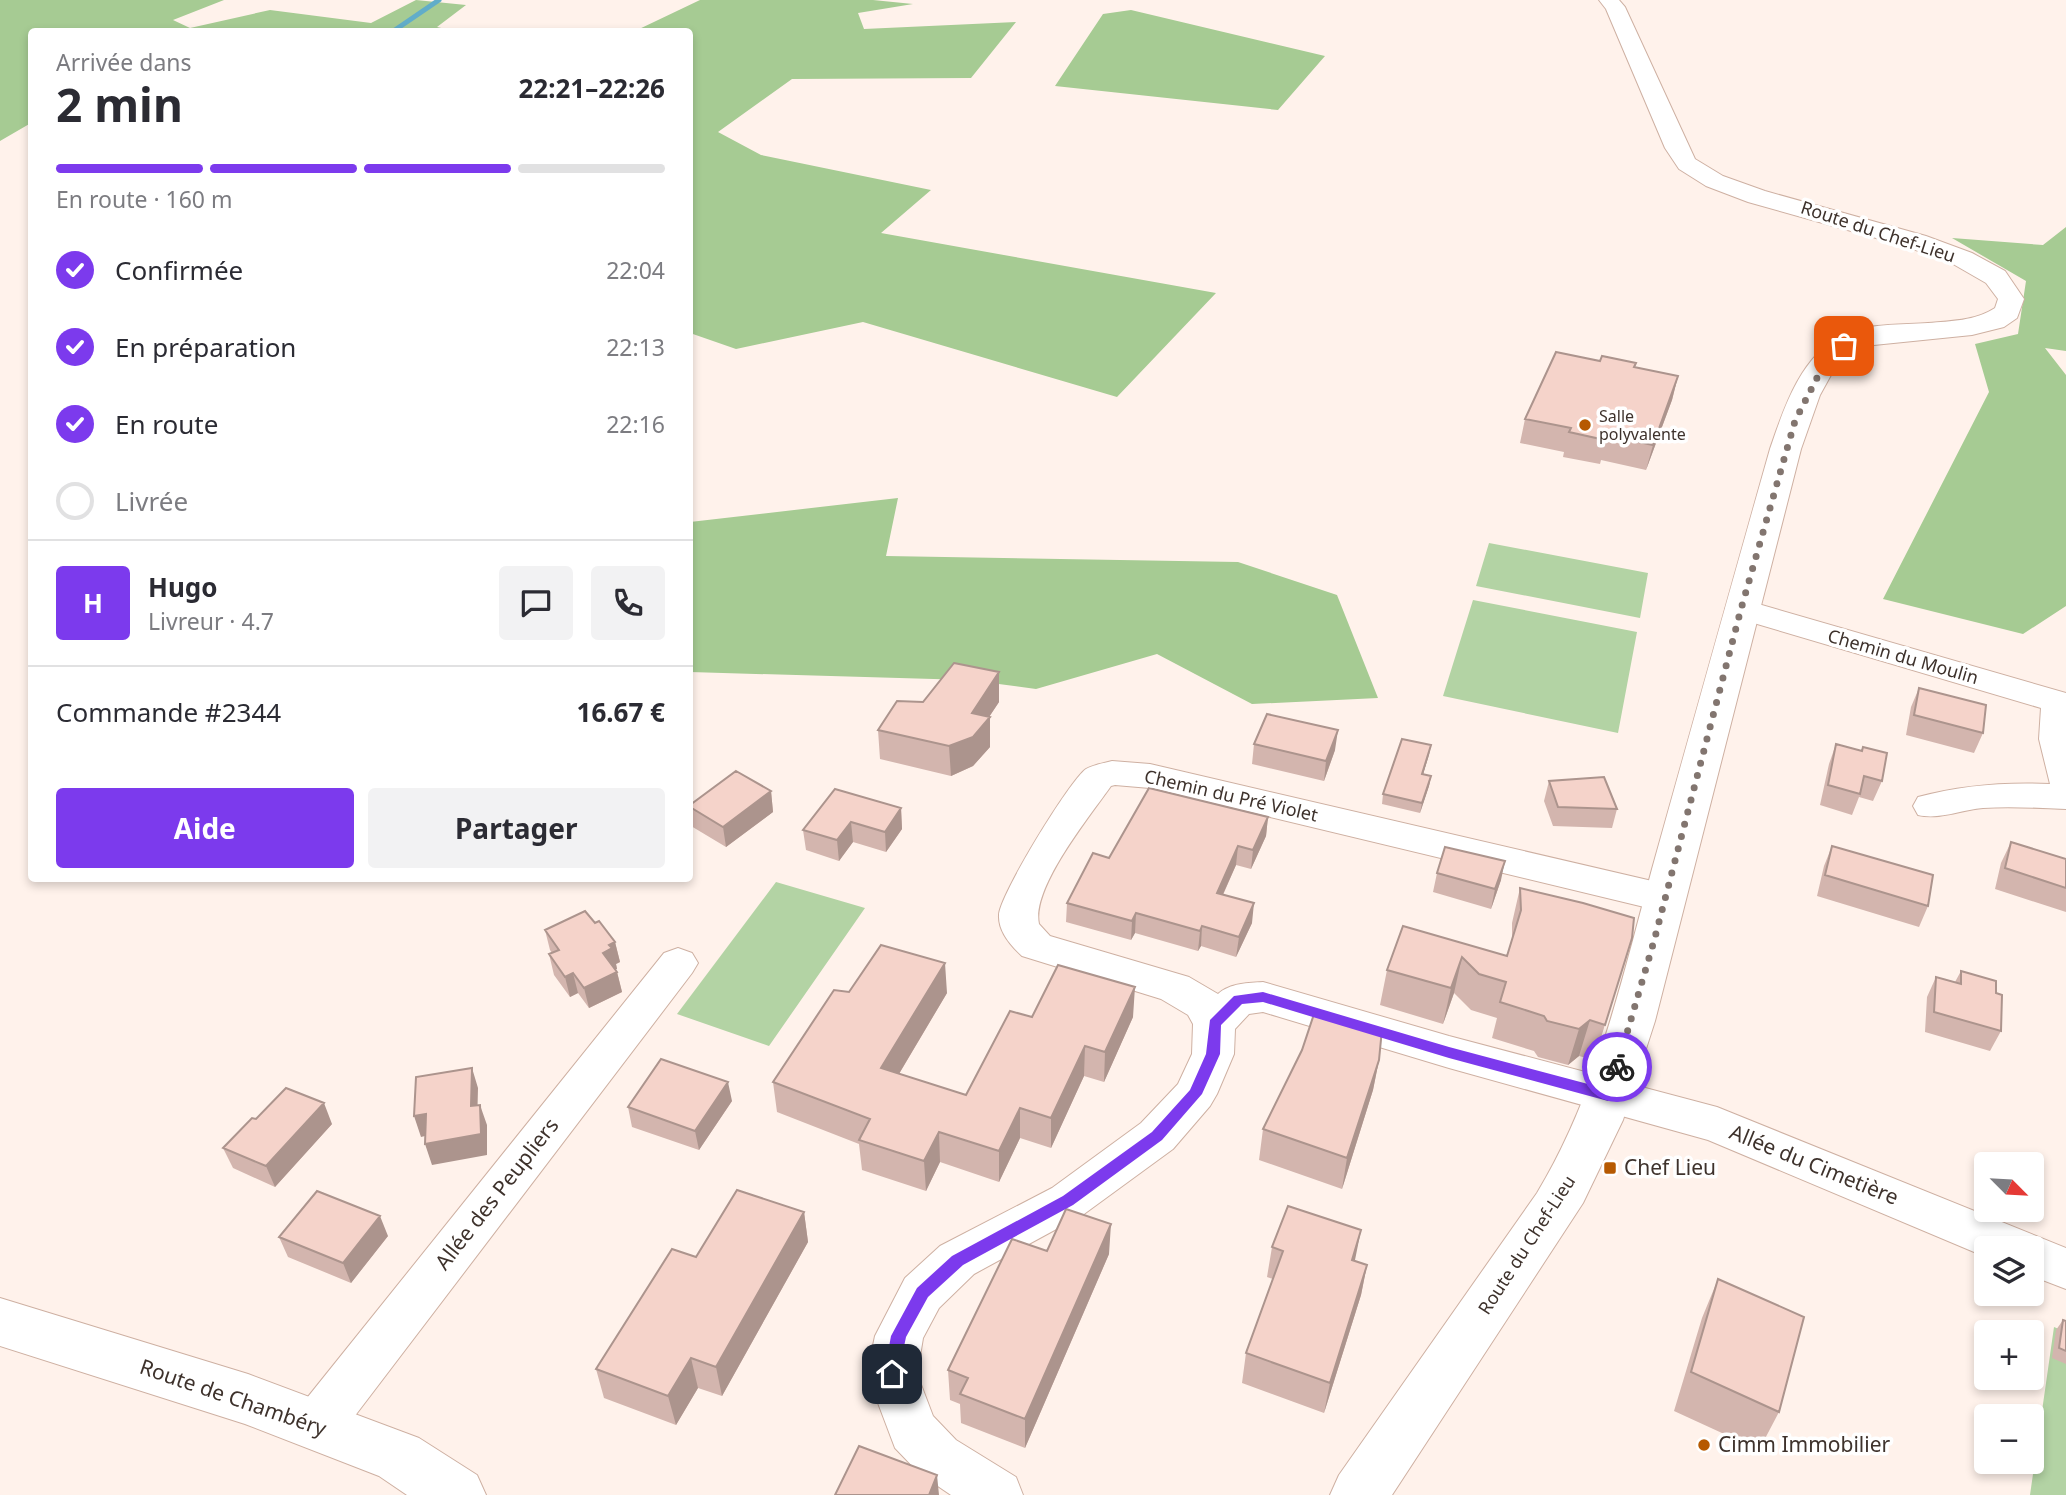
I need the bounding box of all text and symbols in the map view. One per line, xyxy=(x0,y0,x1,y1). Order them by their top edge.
text: Arrivée dans xyxy=(56,46,192,78)
text: 22:21–22:26 xyxy=(518,70,665,106)
text: 2 min xyxy=(56,73,183,135)
text: En route · 160 m xyxy=(56,183,233,215)
street label: Route du Chef-Lieu xyxy=(1798,195,1959,267)
icon: check xyxy=(56,251,94,289)
text: Confirmée xyxy=(115,252,243,288)
text: 22:04 xyxy=(606,254,665,286)
pin xyxy=(1814,316,1874,376)
icon: bag xyxy=(1825,327,1863,365)
icon: check xyxy=(56,328,94,366)
text: En préparation xyxy=(115,329,296,365)
text: 22:13 xyxy=(606,331,665,363)
icon: check xyxy=(56,405,94,443)
place label: Salle polyvalente xyxy=(1599,405,1686,445)
text: En route xyxy=(115,406,218,442)
text: 22:16 xyxy=(606,408,665,440)
marker: Salle polyvalente xyxy=(1577,417,1593,433)
text: Livrée xyxy=(115,483,188,519)
button: chat xyxy=(499,566,573,640)
button: phone xyxy=(591,566,665,640)
text: Hugo xyxy=(148,569,217,605)
text: H xyxy=(83,585,103,621)
text: Livreur · 4.7 xyxy=(148,605,274,637)
street label: Chemin du Moulin xyxy=(1825,623,1981,689)
text: Commande #2344 xyxy=(56,694,281,730)
text: 16.67 € xyxy=(577,694,665,730)
street label: Chemin du Pré Violet xyxy=(1142,763,1321,827)
button: Aide xyxy=(56,788,354,868)
button: Partager xyxy=(368,788,665,868)
courier xyxy=(1582,1032,1652,1102)
icon: bike xyxy=(1598,1048,1636,1086)
street label: Allée des Peupliers xyxy=(428,1112,564,1275)
street label: Allée du Cimetière xyxy=(1726,1117,1903,1211)
north arrow xyxy=(1974,1152,2044,1222)
map controls xyxy=(1974,1152,2044,1474)
place label: Chef Lieu xyxy=(1624,1153,1716,1181)
marker: Chef Lieu xyxy=(1602,1160,1618,1176)
street label: Route du Chef-Lieu xyxy=(1472,1170,1580,1319)
button: layers xyxy=(1974,1236,2044,1306)
button: + xyxy=(1974,1320,2044,1390)
pin xyxy=(862,1344,922,1404)
street label: Route de Chambéry xyxy=(136,1352,331,1442)
icon: home xyxy=(873,1355,911,1393)
button: − xyxy=(1974,1404,2044,1474)
place label: Cimm Immobilier xyxy=(1718,1430,1891,1458)
marker: Cimm Immobilier xyxy=(1696,1437,1712,1453)

